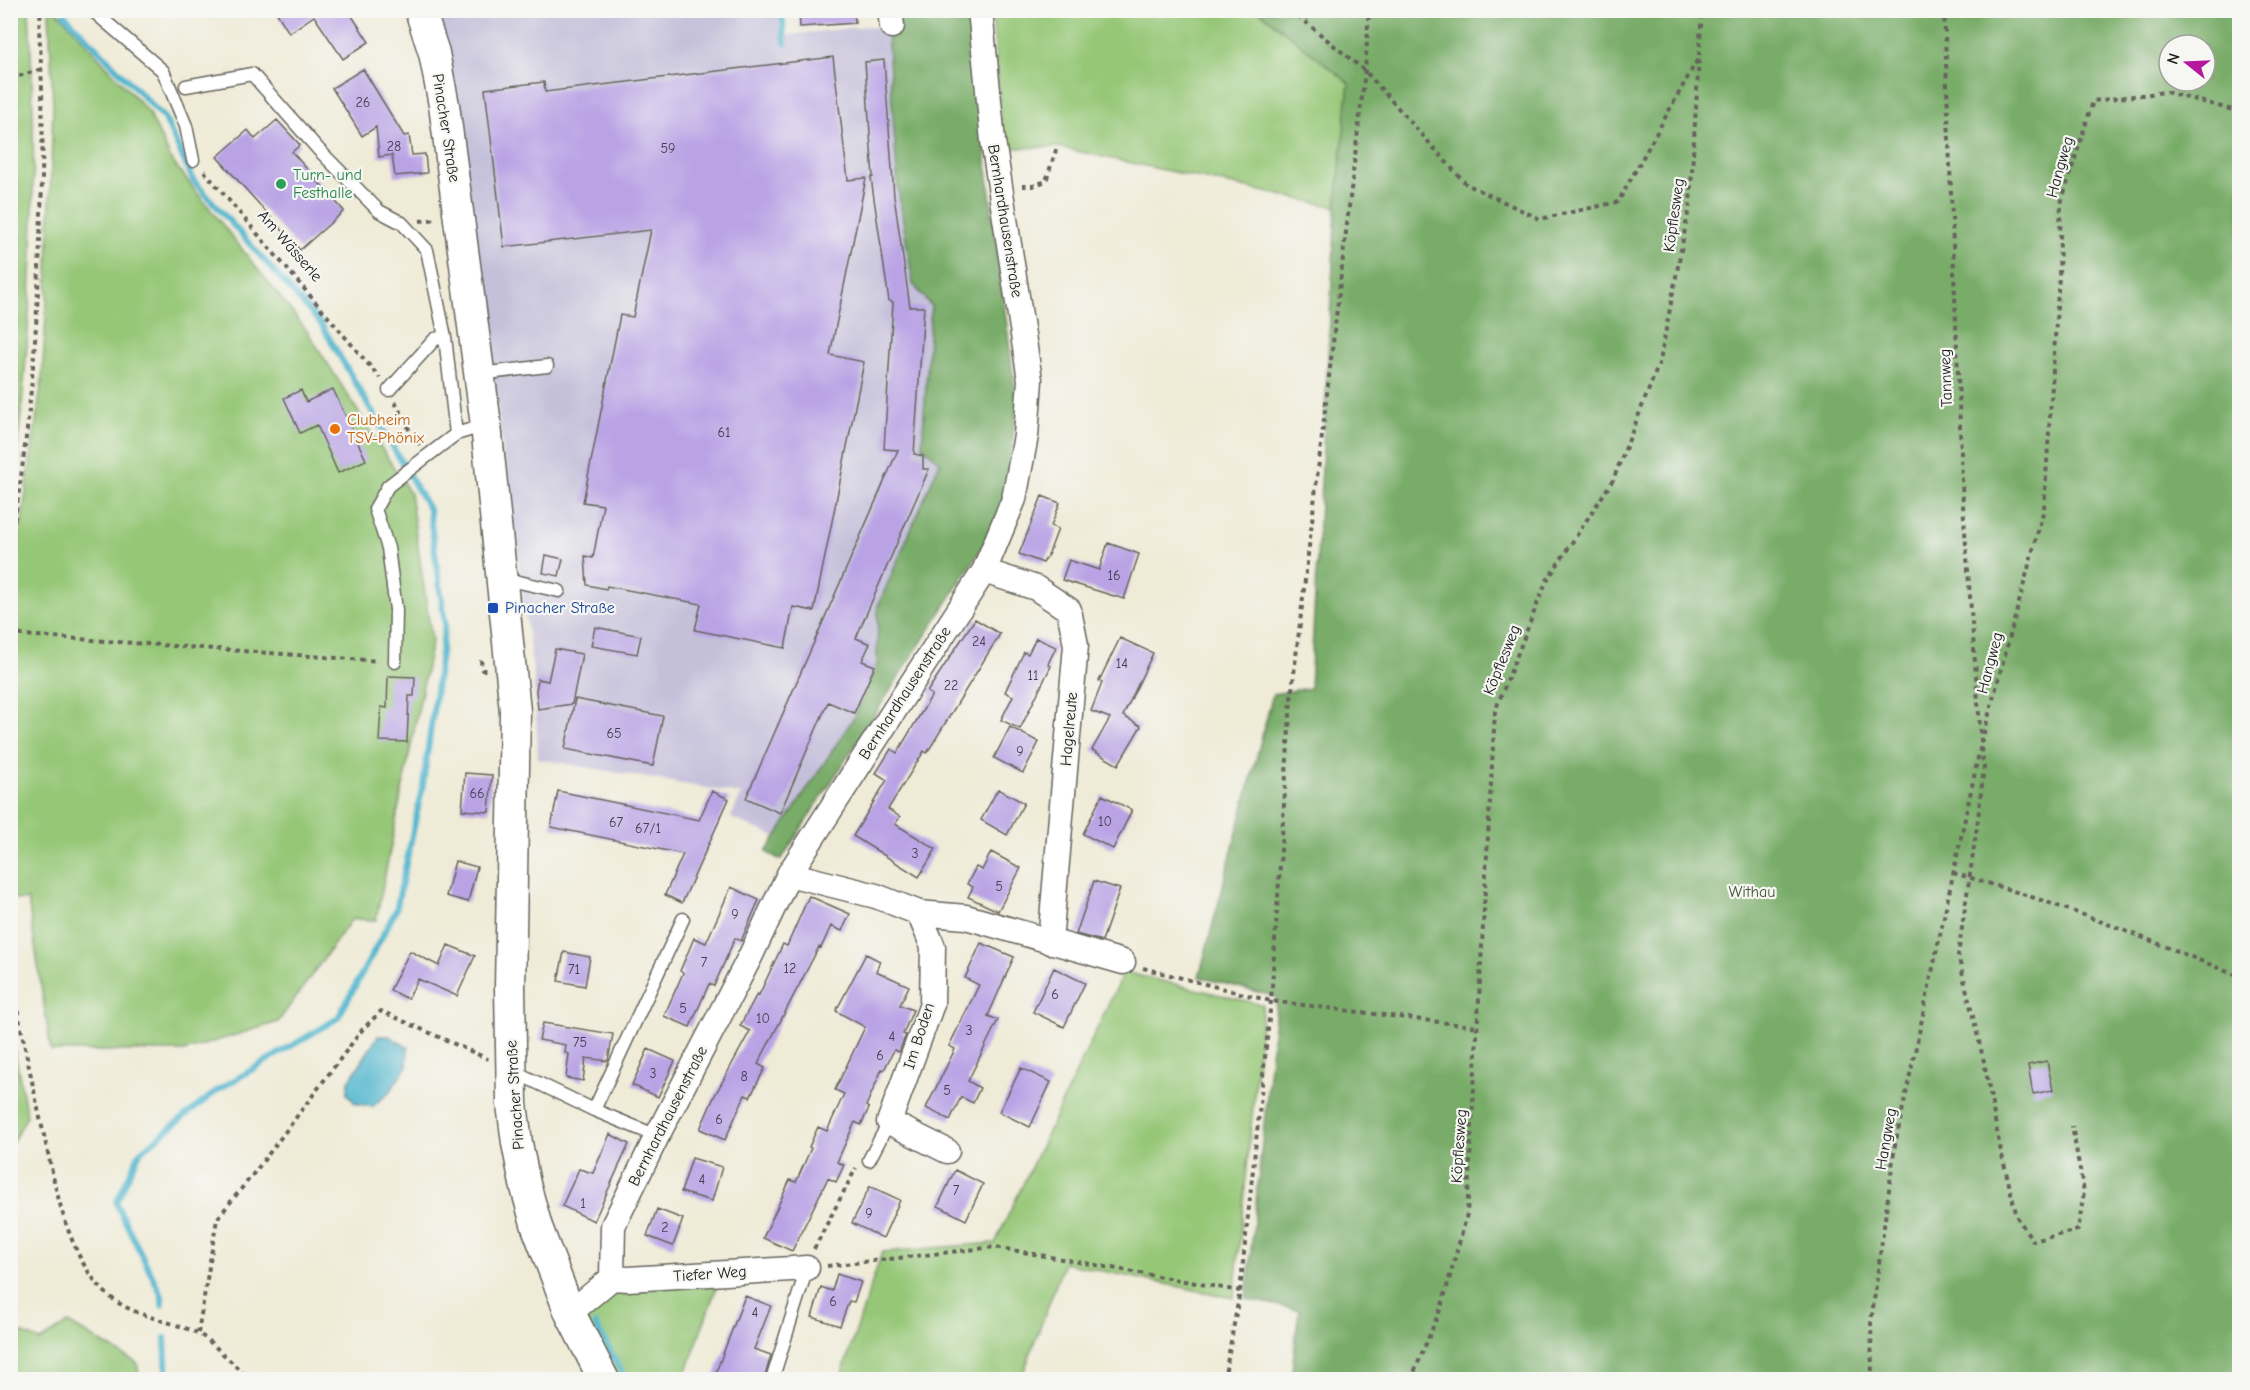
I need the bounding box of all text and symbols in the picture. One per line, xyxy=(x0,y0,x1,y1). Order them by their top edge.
north arrow xyxy=(2157,33,2217,93)
text: N xyxy=(2164,51,2184,66)
street label: Pinacher Straße xyxy=(429,72,463,184)
house number: 26 xyxy=(356,94,370,111)
street label: Hangweg xyxy=(2043,134,2077,200)
house number: 28 xyxy=(387,138,401,155)
house number: 59 xyxy=(660,140,676,157)
street label: Bernhardhausenstraße xyxy=(984,143,1026,299)
place label: Turn- und Festhalle xyxy=(293,166,362,202)
marker: Turn- und Festhalle xyxy=(274,177,288,191)
street label: Köpflesweg xyxy=(1660,177,1688,253)
street label: Am Wässerle xyxy=(254,207,326,285)
street label: Tannweg xyxy=(1936,348,1956,408)
place label: Clubheim TSV-Phönix xyxy=(347,411,425,447)
marker: Clubheim TSV-Phönix xyxy=(328,422,342,436)
house number: 61 xyxy=(717,424,731,441)
house number: 16 xyxy=(1107,567,1121,584)
place label: Pinacher Straße xyxy=(505,599,615,617)
marker: Pinacher Straße xyxy=(486,601,500,615)
street label: Köpflesweg xyxy=(1480,622,1524,698)
street label: Bernhardhausenstraße xyxy=(855,623,955,763)
street label: Hangweg xyxy=(1973,630,2007,696)
house number: 24 xyxy=(972,633,986,650)
house number: 14 xyxy=(1116,655,1128,672)
house number: 11 xyxy=(1027,667,1039,684)
house number: 22 xyxy=(944,677,958,694)
street label: Hagelreute xyxy=(1057,691,1081,767)
house number: 65 xyxy=(606,725,622,742)
house number: 9 xyxy=(1016,743,1024,760)
house number: 66 xyxy=(469,785,485,802)
house number: 10 xyxy=(1098,813,1112,830)
house number: 67 xyxy=(609,814,623,831)
house number: 67/1 xyxy=(635,820,661,837)
house number: 3 xyxy=(911,845,919,862)
house number: 5 xyxy=(995,878,1003,895)
park label: Withau xyxy=(1728,883,1776,901)
house number: 9 xyxy=(731,906,739,923)
house number: 7 xyxy=(701,954,708,971)
house number: 12 xyxy=(784,960,796,977)
house number: 71 xyxy=(568,961,580,978)
house number: 6 xyxy=(1051,986,1059,1003)
house number: 5 xyxy=(679,1000,687,1017)
street label: Im Boden xyxy=(900,1001,938,1071)
house number: 10 xyxy=(756,1010,770,1027)
house number: 3 xyxy=(965,1022,973,1039)
house number: 4 xyxy=(889,1028,896,1045)
house number: 75 xyxy=(573,1034,587,1051)
street label: Pinacher Straße xyxy=(502,1040,528,1150)
street label: Bernhardhausenstraße xyxy=(625,1043,711,1189)
house number: 6 xyxy=(876,1047,884,1064)
house number: 3 xyxy=(649,1065,657,1082)
house number: 8 xyxy=(740,1068,748,1085)
house number: 5 xyxy=(943,1082,951,1099)
street label: Hangweg xyxy=(1872,1106,1900,1172)
street label: Köpflesweg xyxy=(1447,1108,1471,1184)
house number: 6 xyxy=(715,1111,723,1128)
house number: 4 xyxy=(699,1171,706,1188)
house number: 7 xyxy=(953,1182,960,1199)
house number: 1 xyxy=(580,1195,586,1212)
house number: 9 xyxy=(865,1205,873,1222)
house number: 2 xyxy=(661,1219,669,1236)
street label: Tiefer Weg xyxy=(673,1262,747,1286)
house number: 6 xyxy=(829,1293,837,1310)
house number: 4 xyxy=(752,1304,759,1321)

